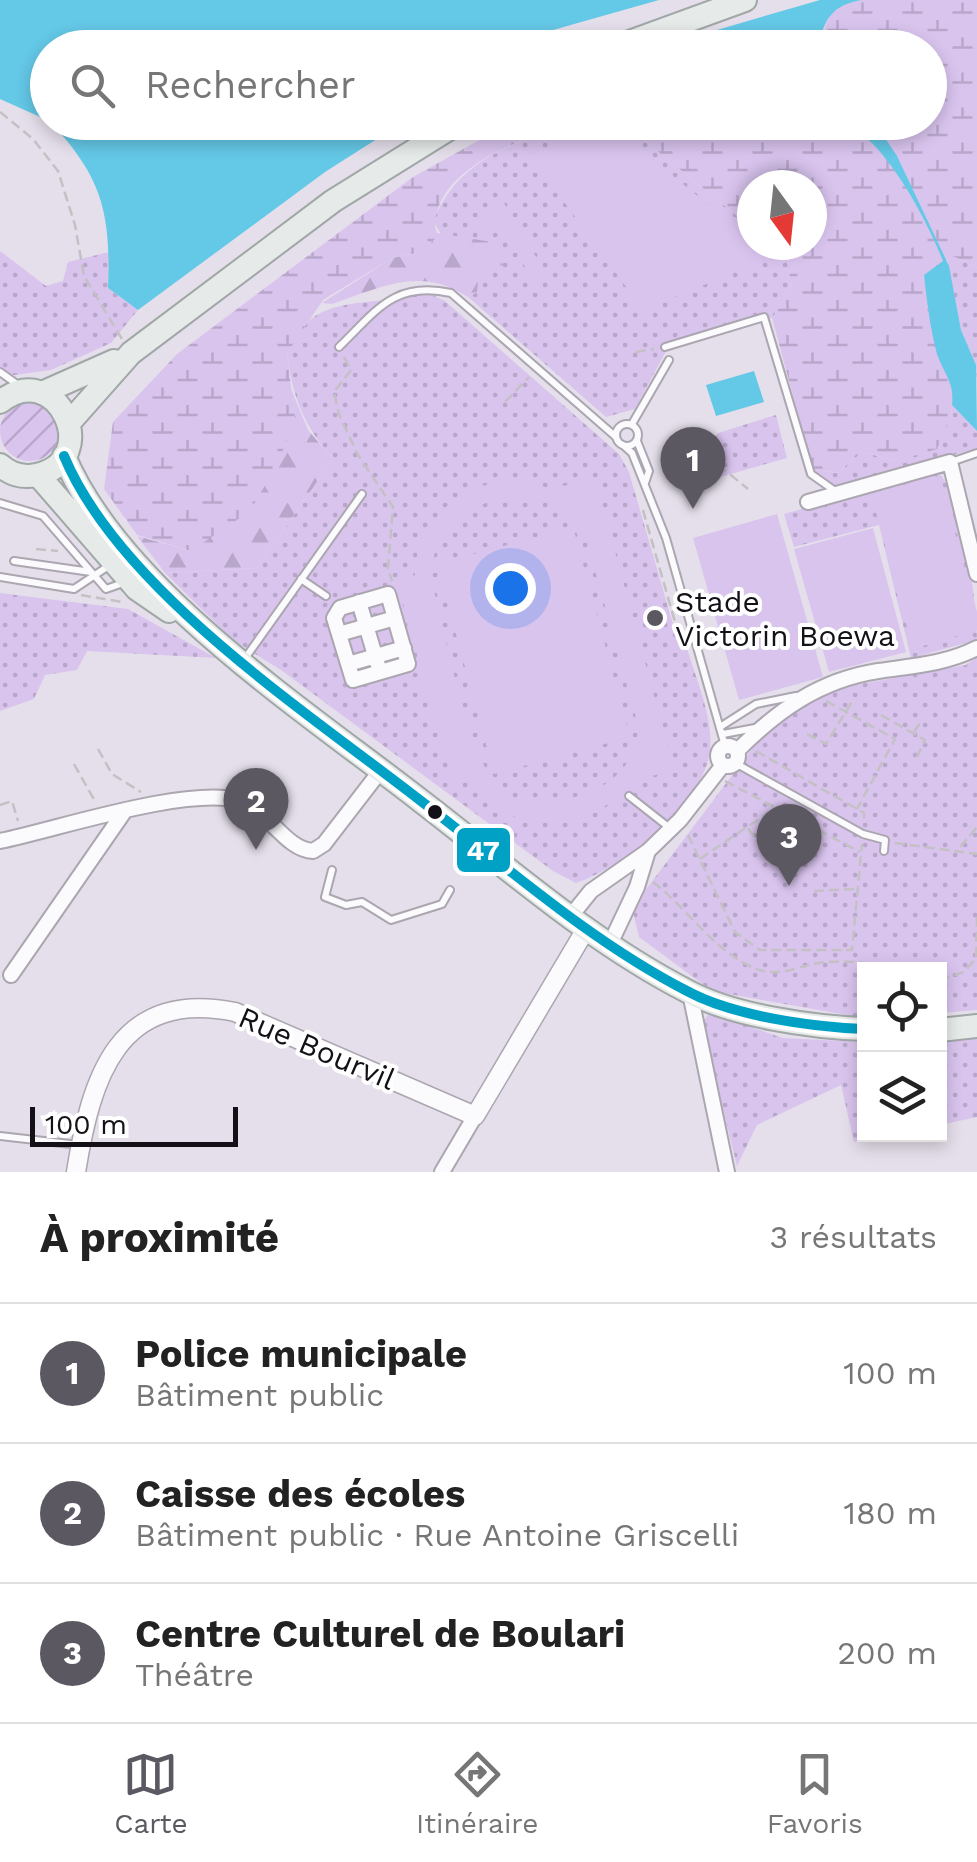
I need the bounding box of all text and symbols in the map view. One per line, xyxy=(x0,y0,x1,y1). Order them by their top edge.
search box xyxy=(30,30,947,140)
icon: search xyxy=(65,58,120,113)
text: Rechercher xyxy=(145,63,355,107)
north arrow xyxy=(737,170,827,260)
pin: 1 xyxy=(660,426,726,509)
your location xyxy=(485,563,536,614)
place label: Stade Victorin Boewa xyxy=(675,584,895,653)
marker: Stade Victorin Boewa xyxy=(644,607,666,629)
pin: 2 xyxy=(224,768,288,850)
unlabelled marker xyxy=(425,802,445,822)
pin: 3 xyxy=(756,804,822,886)
line badge: 47 xyxy=(455,826,512,874)
text: 47 xyxy=(466,834,500,867)
map controls xyxy=(857,962,947,1142)
button: locate xyxy=(857,962,947,1052)
street label: Rue Bourvil xyxy=(233,999,401,1097)
button: layers xyxy=(857,1052,947,1142)
scale bar xyxy=(30,1102,238,1146)
text: 100 m xyxy=(45,1108,127,1141)
text: À proximité xyxy=(40,1213,279,1262)
text: 3 résultats xyxy=(770,1218,937,1256)
text: Police municipale xyxy=(135,1332,467,1376)
text: 1 xyxy=(66,1354,79,1392)
text: 100 m xyxy=(843,1354,937,1392)
text: Bâtiment public xyxy=(135,1376,384,1414)
text: Caisse des écoles xyxy=(135,1472,465,1516)
text: 2 xyxy=(63,1494,82,1532)
text: 180 m xyxy=(843,1494,937,1532)
text: Bâtiment public · Rue Antoine Griscelli xyxy=(135,1516,739,1554)
text: Centre Culturel de Boulari xyxy=(135,1612,625,1656)
text: 3 xyxy=(63,1634,82,1672)
text: 200 m xyxy=(837,1634,937,1672)
text: Théâtre xyxy=(135,1656,254,1694)
tab: Carte xyxy=(114,1747,188,1840)
tab: Itinéraire xyxy=(416,1747,538,1840)
tab: Favoris xyxy=(767,1747,863,1840)

